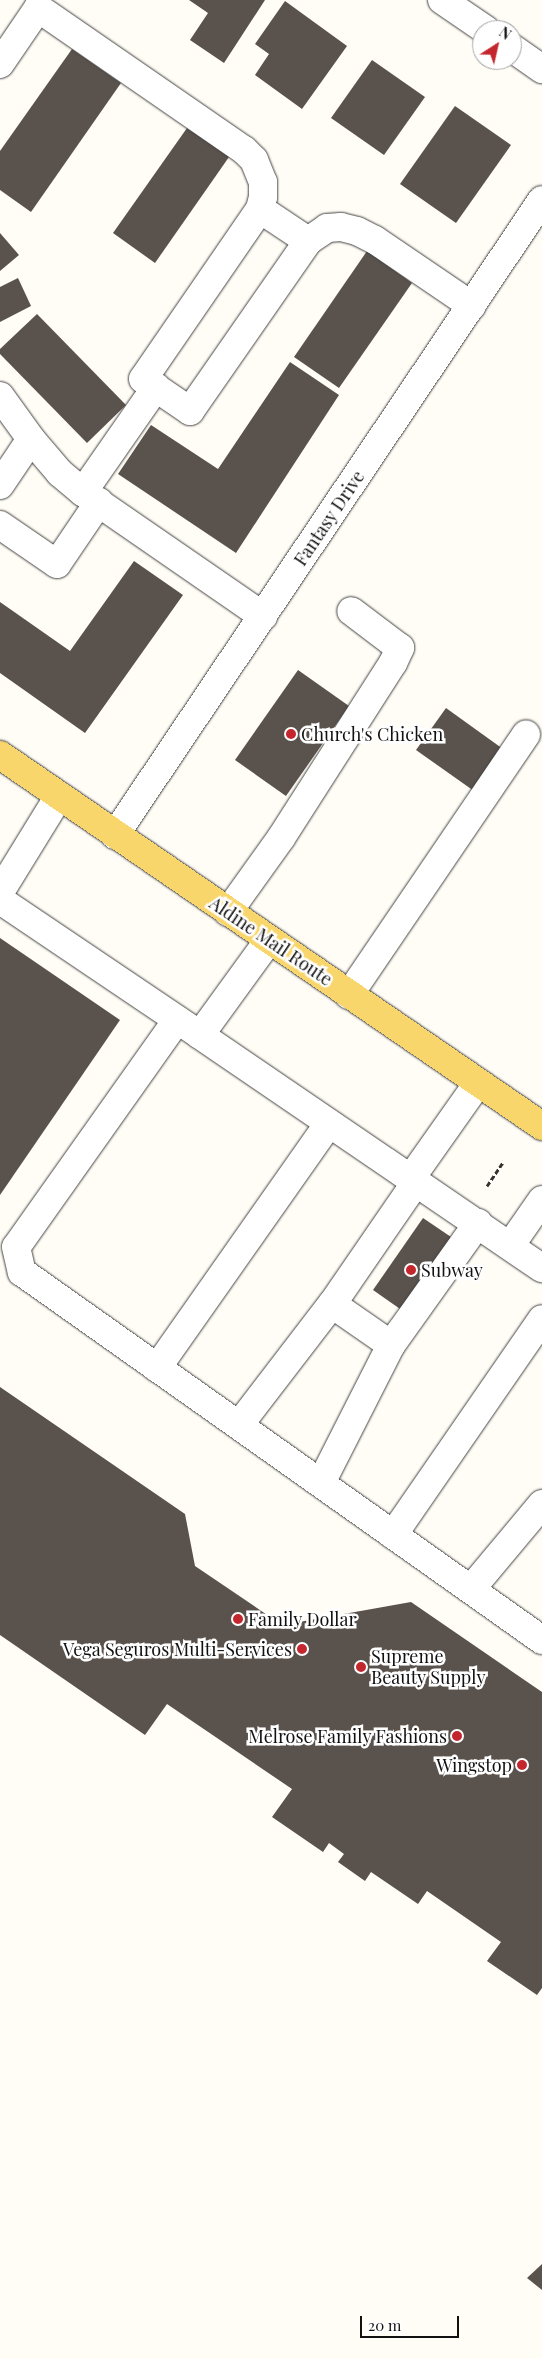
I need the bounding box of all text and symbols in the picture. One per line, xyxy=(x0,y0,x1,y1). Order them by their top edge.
north arrow xyxy=(472,20,522,70)
text: N xyxy=(496,22,515,44)
street label: Fantasy Drive xyxy=(289,466,369,570)
place label: Church's Chicken xyxy=(301,723,443,745)
marker: Church's Chicken xyxy=(285,728,297,740)
street label: Aldine Mail Route xyxy=(206,892,336,990)
place label: Subway xyxy=(421,1259,483,1281)
marker: Subway xyxy=(405,1264,417,1276)
place label: Family Dollar xyxy=(248,1608,357,1630)
marker: Family Dollar xyxy=(232,1613,244,1625)
place label: Vega Seguros Multi-Services xyxy=(63,1638,292,1660)
marker: Vega Seguros Multi-Services xyxy=(296,1643,308,1655)
place label: Supreme Beauty Supply xyxy=(371,1646,486,1688)
marker: Supreme Beauty Supply xyxy=(355,1661,367,1673)
place label: Melrose Family Fashions xyxy=(248,1725,447,1747)
marker: Melrose Family Fashions xyxy=(451,1730,463,1742)
place label: Wingstop xyxy=(436,1754,512,1776)
marker: Wingstop xyxy=(516,1759,528,1771)
scale bar xyxy=(362,2306,461,2338)
text: 20 m xyxy=(368,2315,401,2335)

